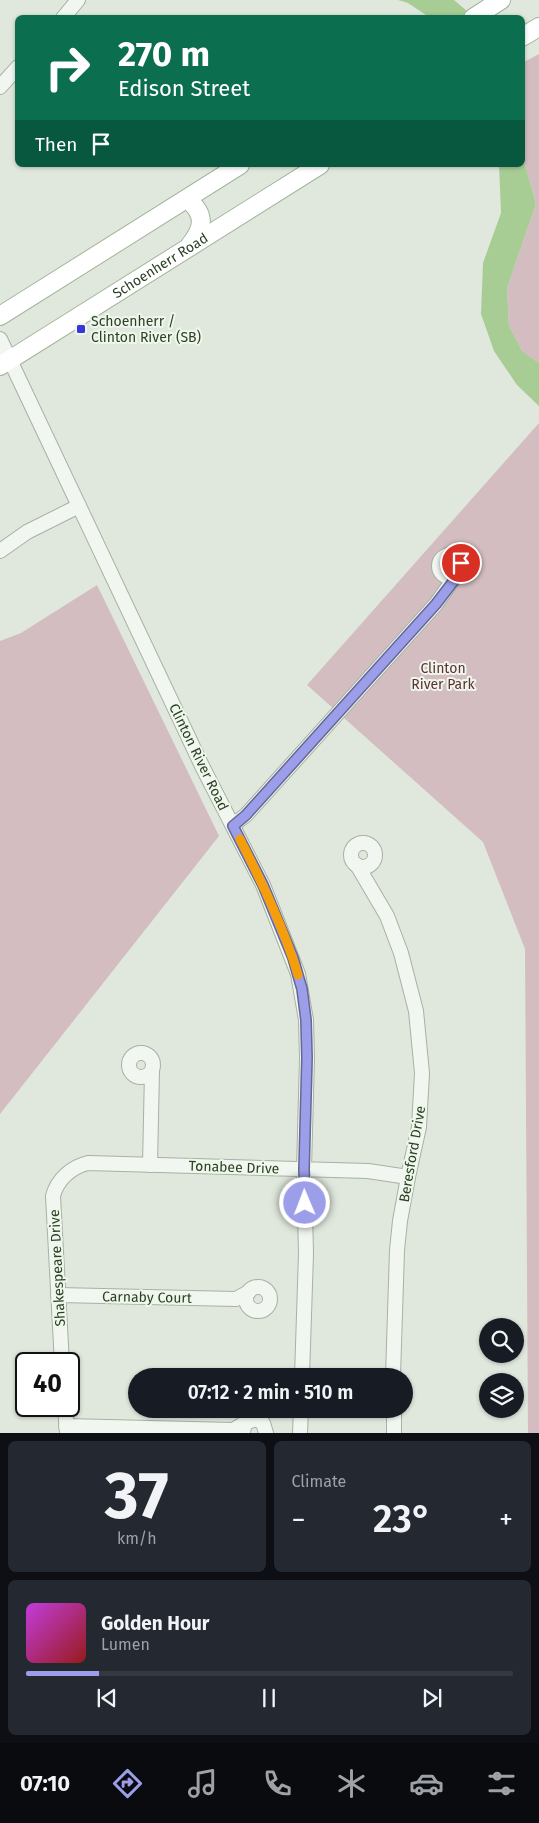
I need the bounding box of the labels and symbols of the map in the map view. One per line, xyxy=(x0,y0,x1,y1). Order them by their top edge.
street label: Schoenherr Road xyxy=(110,230,211,302)
place label: Schoenherr / Clinton River (SB) xyxy=(91,313,201,346)
marker: Schoenherr / Clinton River (SB) xyxy=(75,323,87,335)
pin xyxy=(440,542,482,584)
park label: Clinton River Park xyxy=(411,660,476,693)
street label: Clinton River Road xyxy=(165,701,232,814)
street label: Beresford Drive xyxy=(396,1104,429,1204)
street label: Tonabee Drive xyxy=(188,1157,280,1178)
position arrow xyxy=(278,1176,330,1228)
street label: Shakespeare Drive xyxy=(46,1209,69,1327)
street label: Carnaby Court xyxy=(102,1288,193,1307)
speed limit sign: 40 xyxy=(15,1352,80,1417)

